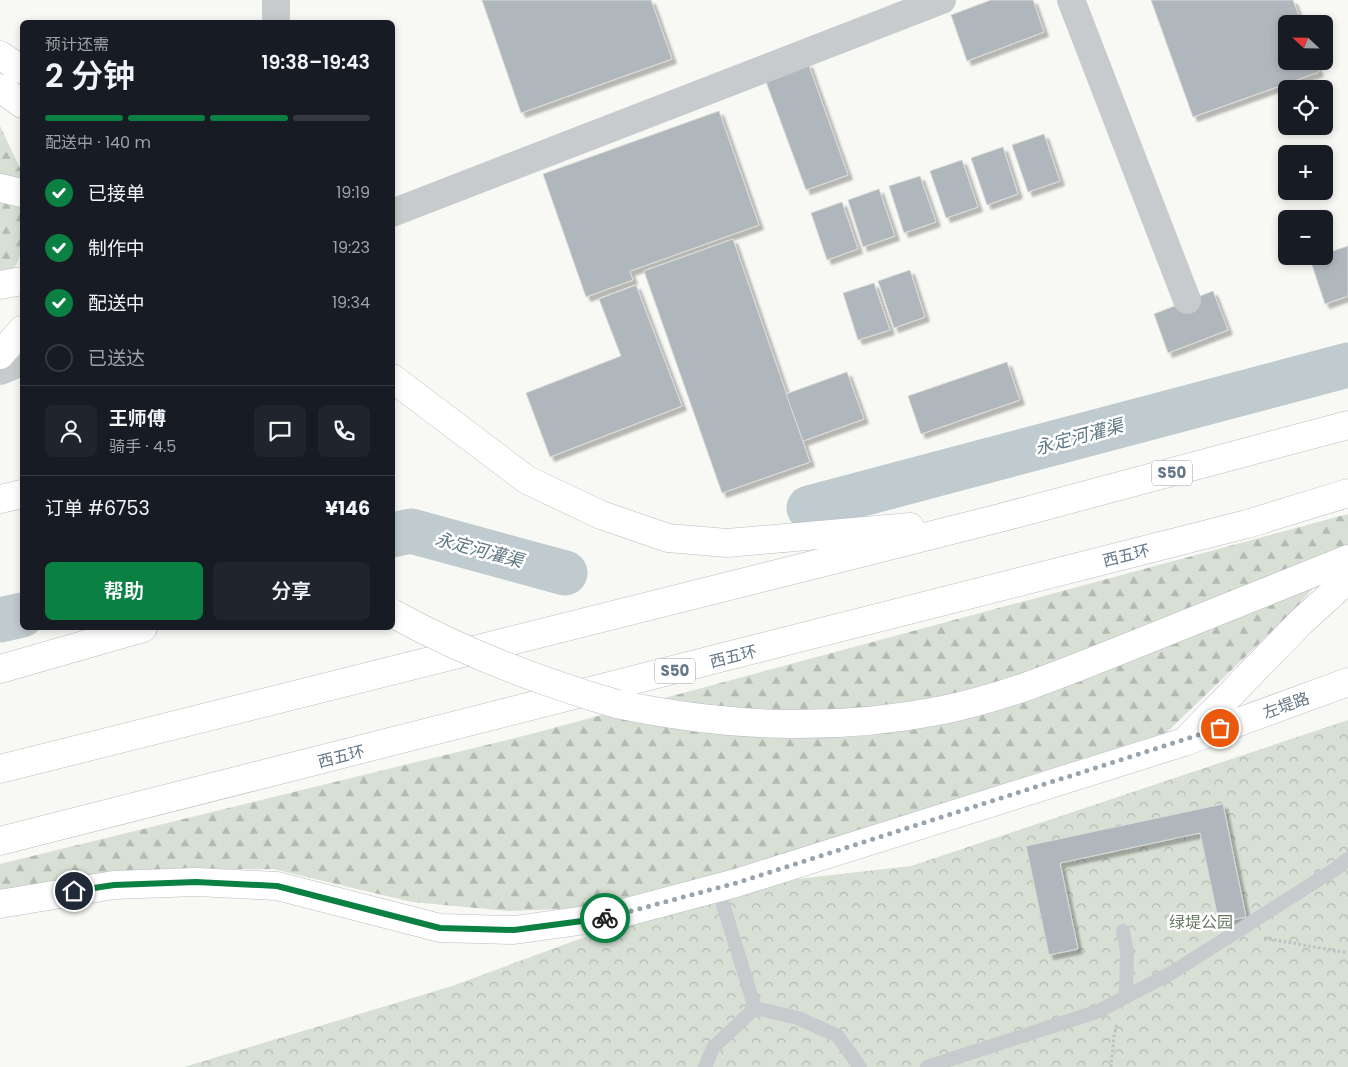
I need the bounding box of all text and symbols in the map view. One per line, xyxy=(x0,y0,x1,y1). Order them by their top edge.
north arrow xyxy=(1278,15,1332,70)
map controls xyxy=(1278,15,1333,265)
text: 预计还需 xyxy=(45,33,109,56)
text: 19:38–19:43 xyxy=(262,49,370,76)
text: 2 分钟 xyxy=(45,53,135,98)
button: locate xyxy=(1278,80,1333,135)
text: 配送中 · 140 m xyxy=(45,131,151,154)
button: + xyxy=(1278,145,1333,200)
icon: check xyxy=(45,179,73,207)
text: 已接单 xyxy=(88,180,145,207)
text: 19:19 xyxy=(336,181,370,204)
button: − xyxy=(1278,210,1333,265)
icon: check xyxy=(45,234,73,262)
text: 制作中 xyxy=(88,235,145,262)
text: 19:23 xyxy=(333,236,370,259)
icon: check xyxy=(45,289,73,317)
text: 配送中 xyxy=(88,290,145,317)
text: 19:34 xyxy=(332,291,370,314)
text: 已送达 xyxy=(88,345,145,372)
button: person xyxy=(45,405,97,457)
text: 王师傅 xyxy=(109,405,166,432)
button: chat xyxy=(254,405,306,457)
button: phone xyxy=(318,405,370,457)
water label: 永定河灌渠 xyxy=(1032,412,1128,460)
text: 骑手 · 4.5 xyxy=(109,435,176,458)
road number: S50 xyxy=(1152,460,1192,486)
text: 订单 #6753 xyxy=(45,495,150,522)
text: ¥146 xyxy=(325,495,370,522)
water label: 永定河灌渠 xyxy=(432,526,529,574)
street label: 西五环 xyxy=(1100,539,1152,572)
button: 帮助 xyxy=(45,562,203,620)
button: 分享 xyxy=(213,562,370,620)
street label: 西五环 xyxy=(707,640,759,673)
road number: S50 xyxy=(655,658,695,684)
street label: 左堤路 xyxy=(1260,686,1313,724)
pin xyxy=(1199,707,1241,749)
icon: bag xyxy=(1206,714,1234,742)
street label: 西五环 xyxy=(315,740,367,773)
pin xyxy=(53,870,95,912)
icon: home xyxy=(60,877,88,905)
courier xyxy=(580,893,630,943)
icon: bike xyxy=(591,904,619,932)
park label: 绿堤公园 xyxy=(1169,911,1233,934)

